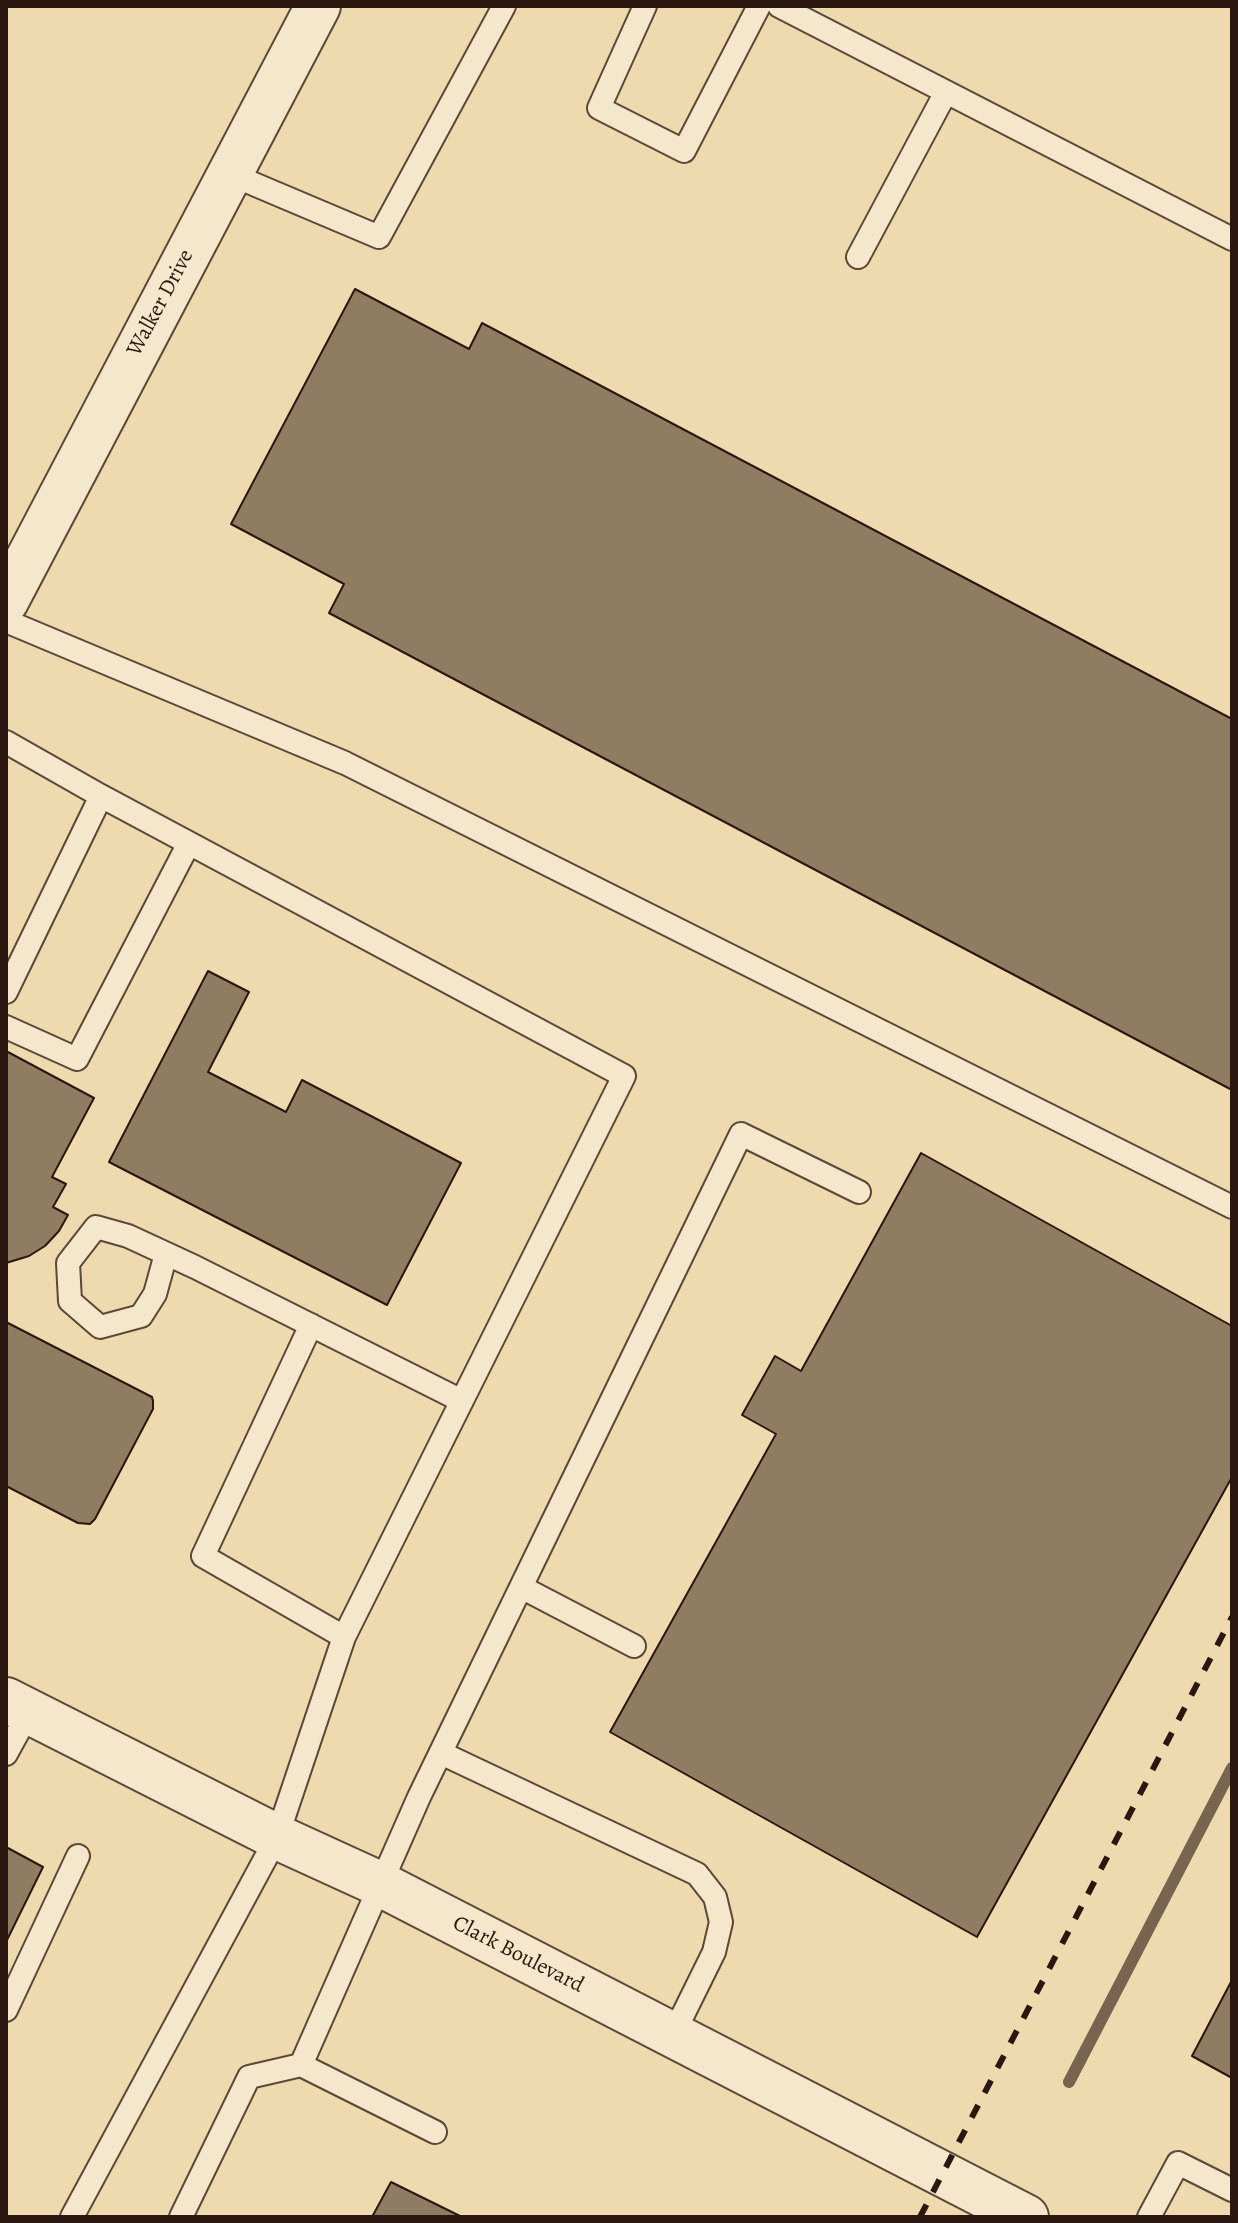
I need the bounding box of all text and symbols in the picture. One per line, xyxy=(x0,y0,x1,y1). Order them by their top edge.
street label: Walker Drive xyxy=(122,245,200,361)
street label: Clark Boulevard xyxy=(448,1911,588,1999)

